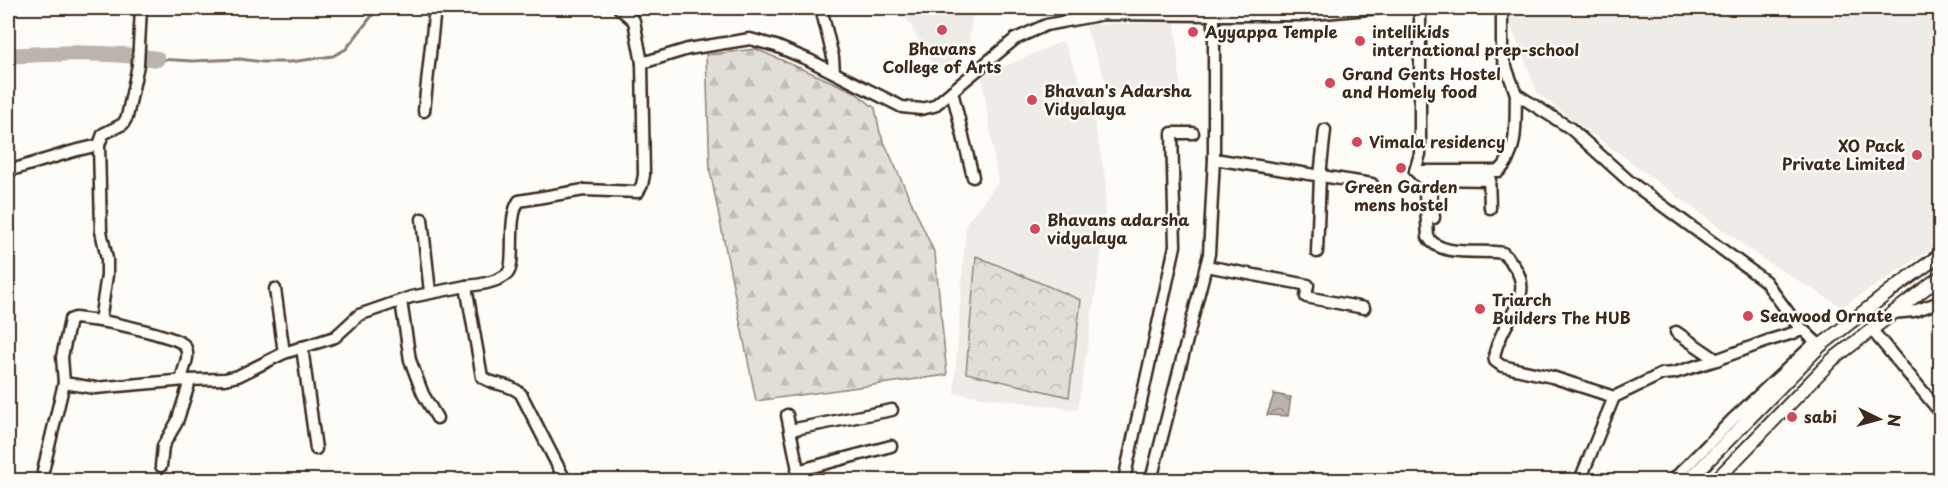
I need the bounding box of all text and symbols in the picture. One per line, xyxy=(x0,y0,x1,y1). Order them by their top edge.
place label: Ayyappa Temple xyxy=(1204,19,1338,43)
place label: intellikids international prep-school xyxy=(1372,19,1579,61)
marker: Bhavans College of Arts xyxy=(935,23,949,37)
marker: Ayyappa Temple xyxy=(1186,25,1200,39)
marker: intellikids international prep-school xyxy=(1353,34,1367,48)
place label: Bhavans College of Arts xyxy=(883,36,1002,78)
place label: Grand Gents Hostel and Homely food xyxy=(1342,61,1501,103)
marker: Grand Gents Hostel and Homely food xyxy=(1323,76,1337,90)
place label: Bhavan's Adarsha Vidyalaya xyxy=(1044,78,1193,120)
marker: Bhavan's Adarsha Vidyalaya xyxy=(1025,93,1039,107)
place label: Vimala residency xyxy=(1369,129,1505,153)
place label: XO Pack Private Limited xyxy=(1782,133,1905,175)
marker: Vimala residency xyxy=(1350,135,1364,149)
marker: XO Pack Private Limited xyxy=(1910,148,1924,162)
marker: Green Garden mens hostel xyxy=(1394,161,1408,175)
place label: Green Garden mens hostel xyxy=(1344,174,1458,216)
place label: Bhavans adarsha vidyalaya xyxy=(1047,207,1190,249)
marker: Bhavans adarsha vidyalaya xyxy=(1028,222,1042,236)
place label: Triarch Builders The HUB xyxy=(1492,287,1631,329)
marker: Triarch Builders The HUB xyxy=(1473,302,1487,316)
place label: Seawood Ornate xyxy=(1760,303,1893,327)
marker: Seawood Ornate xyxy=(1741,309,1755,323)
north arrow xyxy=(1849,389,1909,449)
place label: sabi xyxy=(1804,404,1837,428)
marker: sabi xyxy=(1785,410,1799,424)
text: N xyxy=(1882,413,1907,428)

